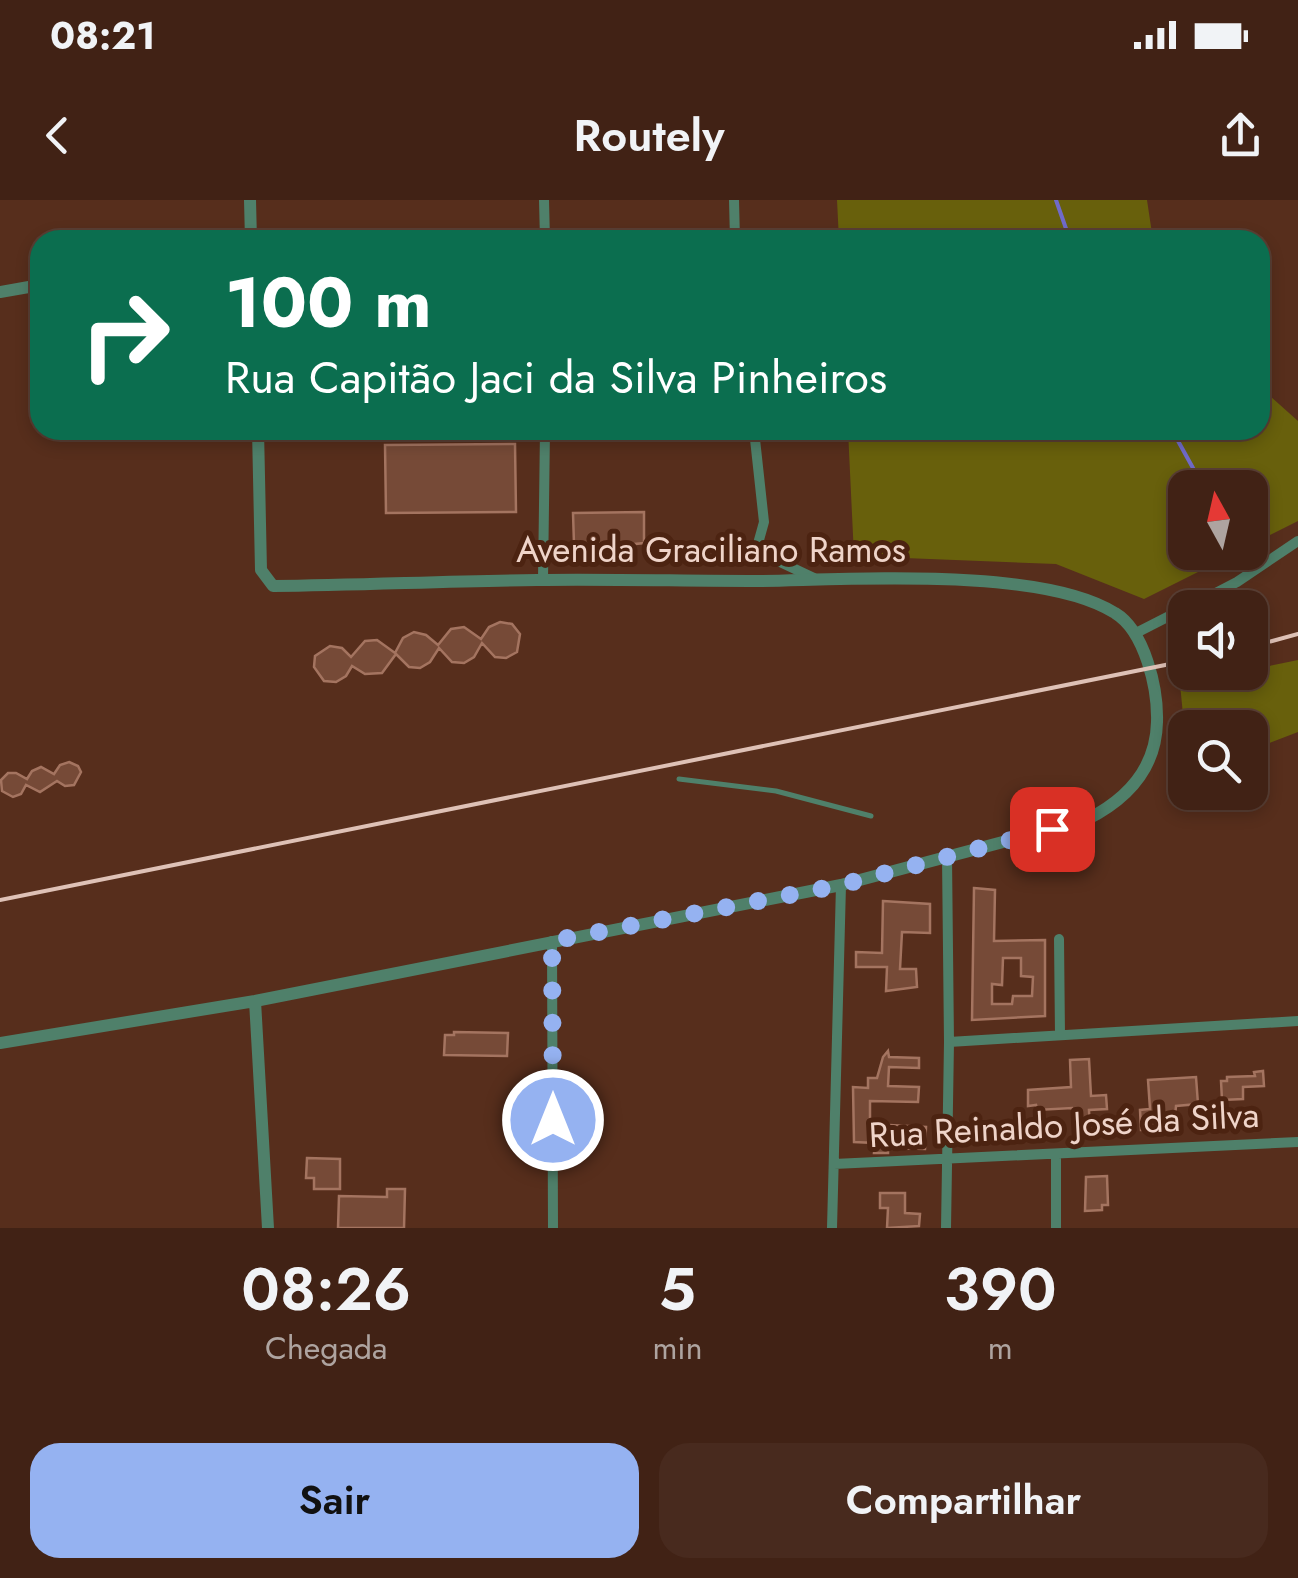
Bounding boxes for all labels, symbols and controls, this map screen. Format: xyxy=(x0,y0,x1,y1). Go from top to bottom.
text: 08:21 xyxy=(50,8,156,63)
text: Routely xyxy=(573,103,725,168)
icon: back xyxy=(30,108,85,163)
icon: share xyxy=(1213,108,1268,163)
text: 100 m xyxy=(225,252,432,353)
icon: right xyxy=(60,270,190,400)
text: Rua Capitão Jaci da Silva Pinheiros xyxy=(225,345,887,410)
north arrow xyxy=(1168,470,1268,570)
map controls xyxy=(1168,470,1268,810)
street label: Avenida Graciliano Ramos xyxy=(516,525,906,575)
button: sound xyxy=(1168,590,1268,690)
button: search xyxy=(1168,710,1268,810)
pin xyxy=(1010,787,1095,872)
icon: arrive xyxy=(1025,802,1080,857)
position arrow xyxy=(501,1068,605,1172)
street label: Rua Reinaldo José da Silva xyxy=(868,1090,1260,1160)
text: 08:26 xyxy=(241,1246,411,1333)
text: 5 xyxy=(659,1246,696,1333)
text: 390 xyxy=(944,1246,1057,1333)
text: Chegada xyxy=(265,1325,387,1371)
text: min xyxy=(652,1325,703,1371)
text: m xyxy=(988,1325,1013,1371)
button: Sair xyxy=(30,1443,639,1558)
button: Compartilhar xyxy=(659,1443,1268,1558)

